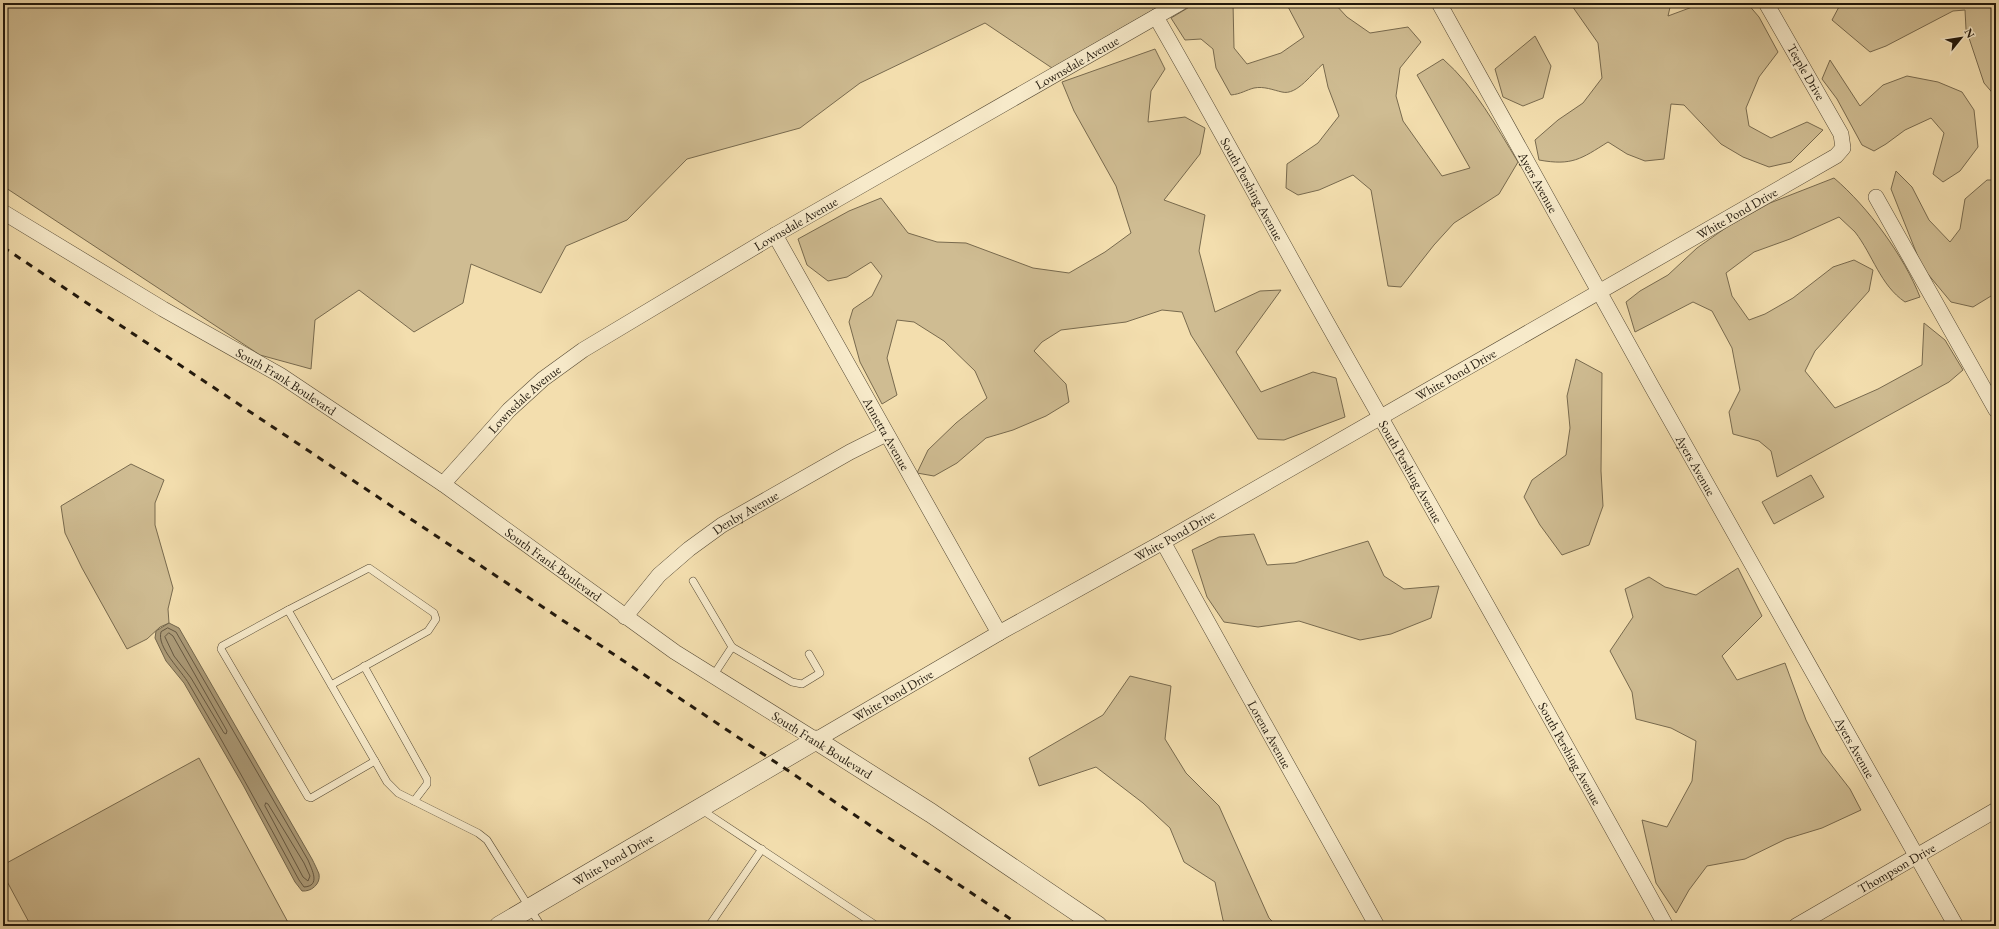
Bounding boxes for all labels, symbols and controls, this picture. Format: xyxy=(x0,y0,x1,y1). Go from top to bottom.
north arrow xyxy=(1941,18,1981,58)
text: N xyxy=(1961,26,1978,40)
street label: Lownsdale Avenue xyxy=(1032,32,1122,93)
street label: Teeple Drive xyxy=(1783,41,1829,103)
street label: South Pershing Avenue xyxy=(1217,134,1288,243)
street label: Ayers Avenue xyxy=(1514,148,1562,216)
street label: White Pond Drive xyxy=(1693,183,1780,243)
street label: Lownsdale Avenue xyxy=(751,193,840,254)
street label: South Frank Boulevard xyxy=(233,343,340,419)
street label: White Pond Drive xyxy=(1412,344,1499,404)
street label: Lownsdale Avenue xyxy=(484,361,564,437)
street label: Annetta Avenue xyxy=(859,393,914,473)
street label: South Pershing Avenue xyxy=(1375,417,1447,526)
street label: Ayers Avenue xyxy=(1672,431,1720,499)
street label: Denby Avenue xyxy=(709,486,781,538)
street label: White Pond Drive xyxy=(1131,506,1218,565)
street label: South Frank Boulevard xyxy=(502,523,606,605)
street label: White Pond Drive xyxy=(849,665,936,725)
street label: Lorena Avenue xyxy=(1244,697,1296,771)
street label: South Pershing Avenue xyxy=(1535,699,1606,808)
street label: South Frank Boulevard xyxy=(769,707,876,783)
street label: Ayers Avenue xyxy=(1831,713,1879,781)
street label: White Pond Drive xyxy=(570,829,656,889)
street label: Thompson Drive xyxy=(1855,839,1938,897)

